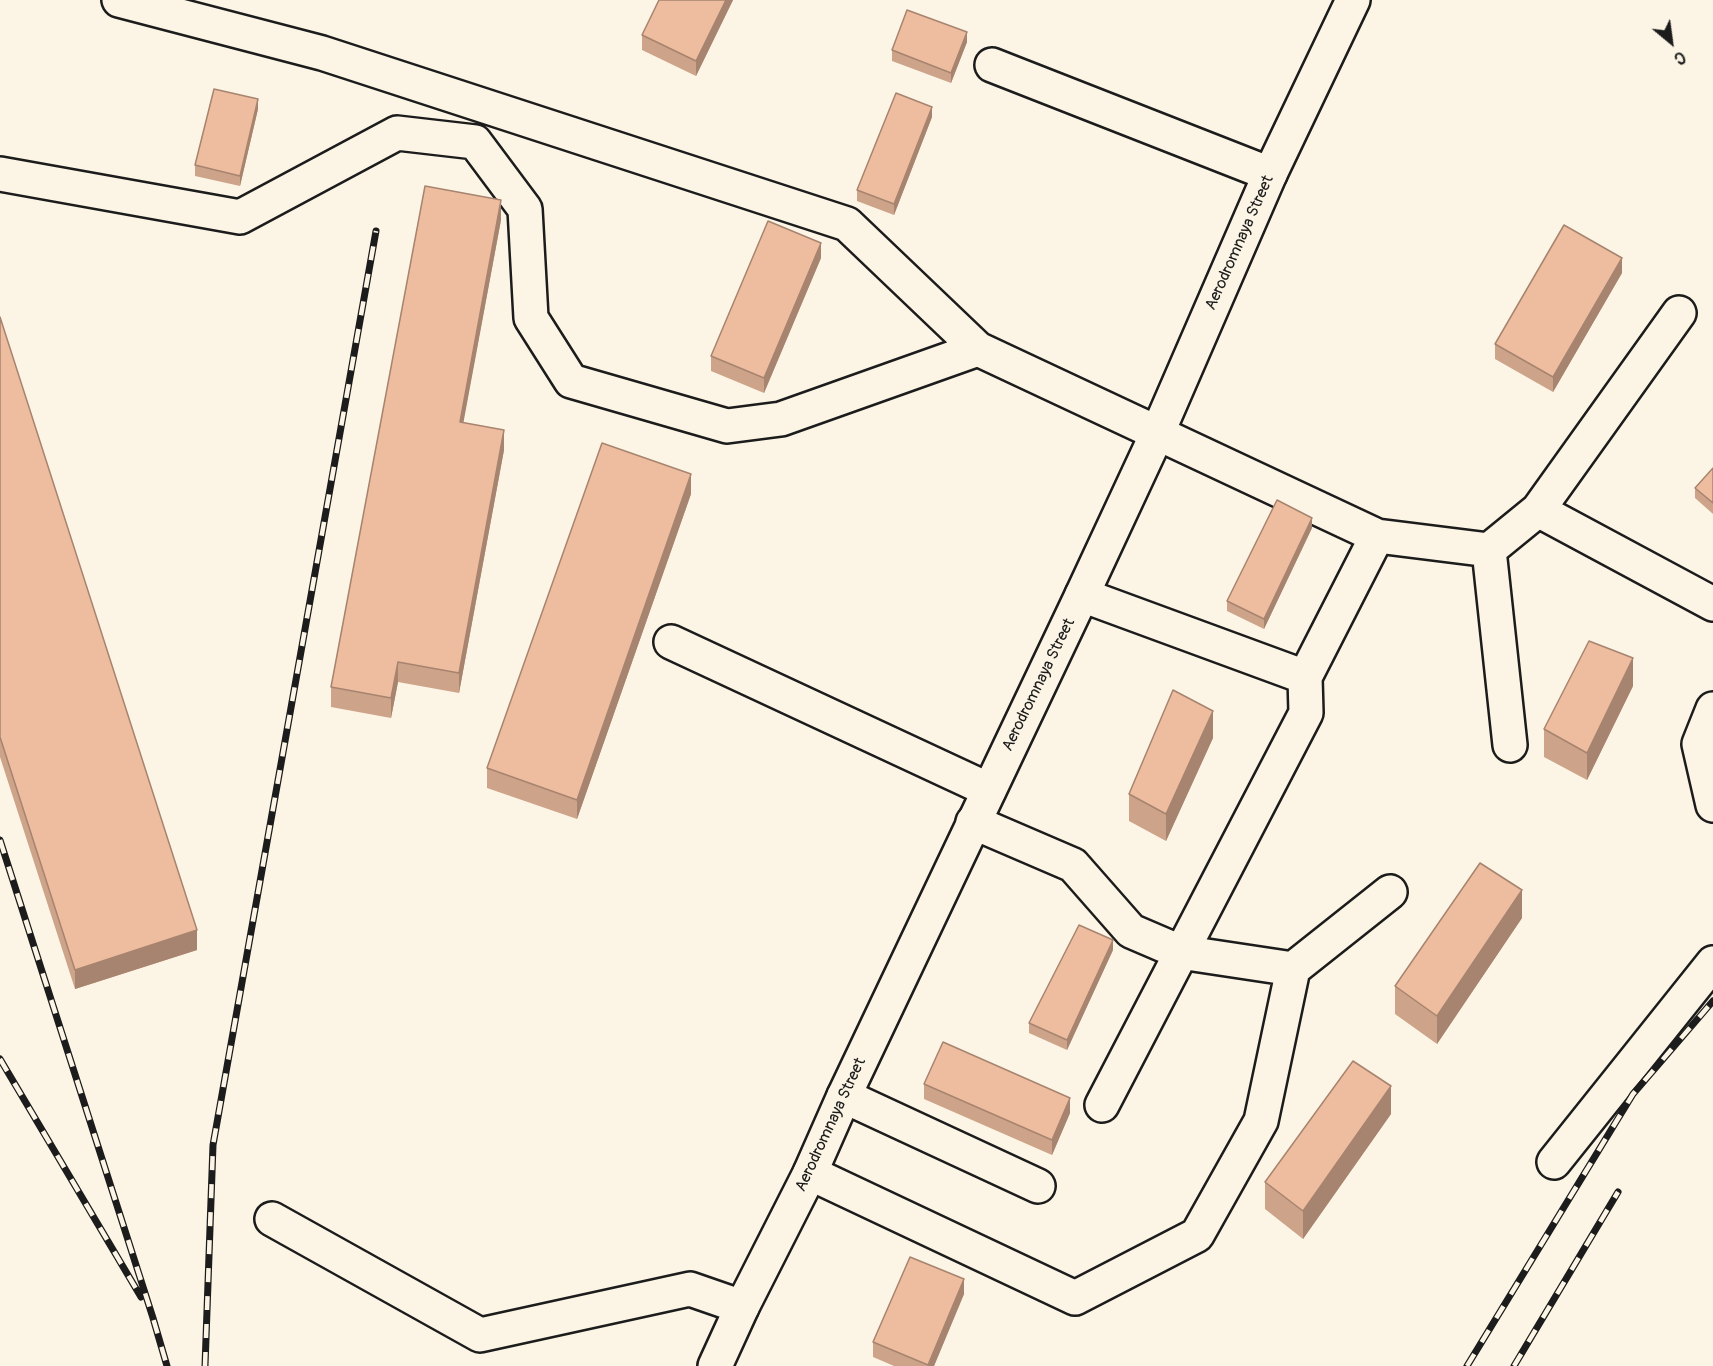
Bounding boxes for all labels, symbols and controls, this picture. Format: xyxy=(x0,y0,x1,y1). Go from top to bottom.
north arrow xyxy=(1641,12,1701,72)
text: С xyxy=(1671,47,1689,69)
street label: Aerodromnaya Street xyxy=(1202,173,1278,313)
street label: Aerodromnaya Street xyxy=(998,615,1080,755)
street label: Aerodromnaya Street xyxy=(792,1055,870,1195)

